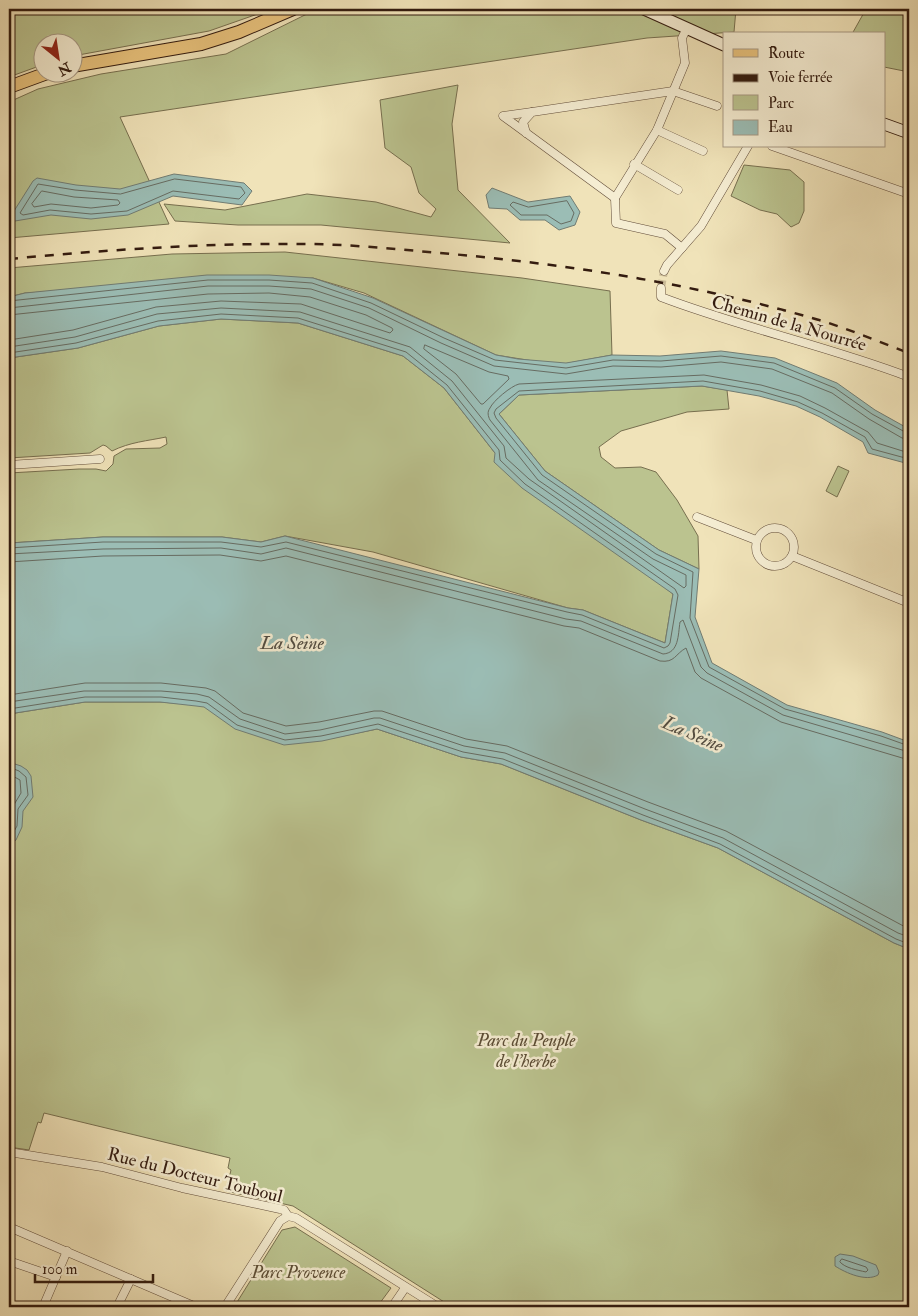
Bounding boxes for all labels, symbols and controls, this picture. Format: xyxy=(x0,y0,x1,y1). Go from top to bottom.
north arrow xyxy=(32,32,82,82)
legend xyxy=(723,32,886,148)
text: Route xyxy=(768,44,805,63)
text: N xyxy=(54,58,75,80)
text: Voie ferrée xyxy=(768,68,833,87)
text: Parc xyxy=(768,94,794,113)
text: Eau xyxy=(768,118,793,137)
street label: Chemin de la Nourrée xyxy=(709,290,869,357)
water label: La Seine xyxy=(259,631,325,655)
water label: La Seine xyxy=(658,710,727,758)
park label: Parc du Peuple de l'herbe xyxy=(476,1029,576,1073)
street label: Rue du Docteur Touboul xyxy=(105,1143,285,1208)
scale bar xyxy=(35,1251,152,1283)
text: 100 m xyxy=(42,1260,78,1279)
park label: Parc Provence xyxy=(250,1261,346,1284)

